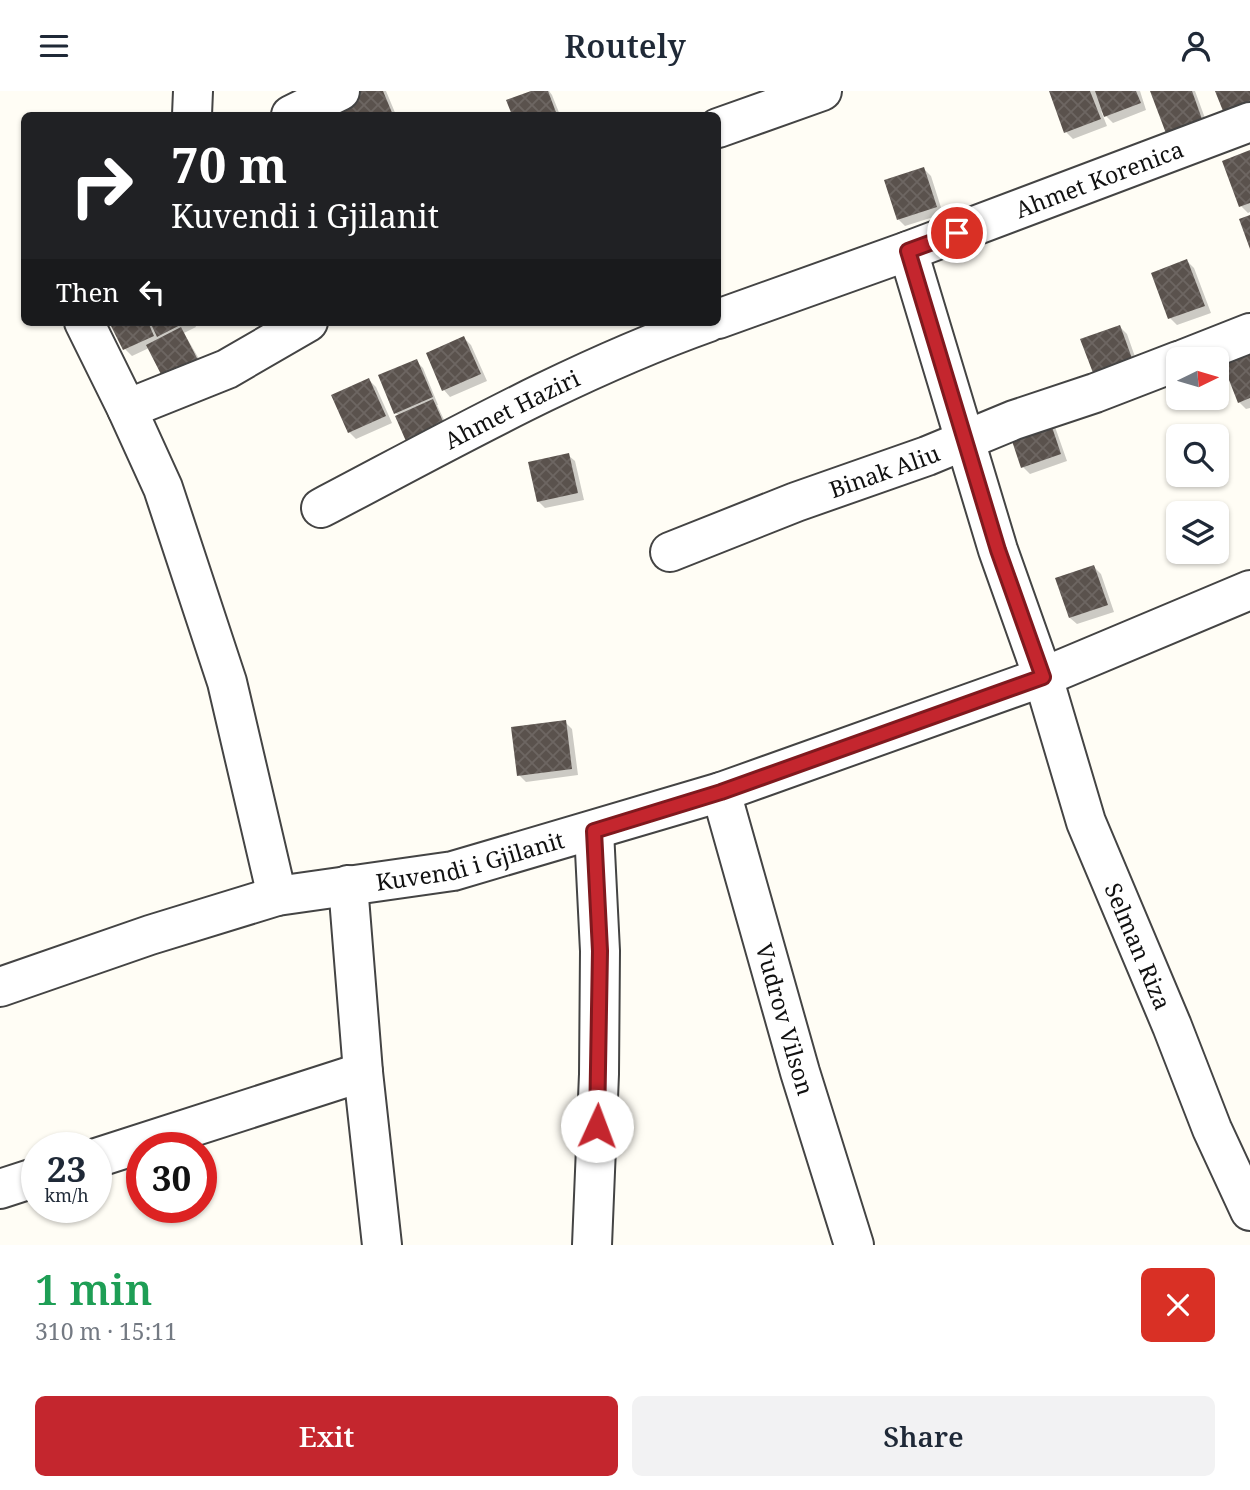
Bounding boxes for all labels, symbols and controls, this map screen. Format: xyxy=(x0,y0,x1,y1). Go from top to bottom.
text: Routely xyxy=(564,24,686,67)
icon: menu xyxy=(35,27,73,65)
icon: person xyxy=(1177,27,1215,65)
text: 70 m xyxy=(171,131,287,197)
street label: Ahmet Korenica xyxy=(1010,133,1188,225)
icon: right xyxy=(56,140,147,231)
text: Kuvendi i Gjilanit xyxy=(171,194,439,237)
pin xyxy=(927,203,987,263)
icon: arrive xyxy=(938,214,976,252)
icon: left xyxy=(133,273,171,311)
text: Then xyxy=(56,274,119,310)
north arrow xyxy=(1166,347,1228,409)
map controls xyxy=(1166,347,1229,564)
street label: Ahmet Haziri xyxy=(439,361,585,456)
button: search xyxy=(1166,424,1229,487)
street label: Binak Aliu xyxy=(825,436,945,505)
button: layers xyxy=(1166,501,1229,564)
street label: Kuvendi i Gjilanit xyxy=(374,823,568,898)
street label: Selman Riza xyxy=(1097,878,1179,1014)
street label: Vudrov Vilson xyxy=(748,940,822,1099)
position arrow xyxy=(560,1089,634,1163)
speed limit sign: 30 xyxy=(126,1132,217,1223)
text: 23 xyxy=(47,1145,86,1192)
text: km/h xyxy=(44,1183,89,1207)
text: 1 min xyxy=(35,1260,152,1317)
button: close xyxy=(1141,1268,1215,1342)
text: 310 m · 15:11 xyxy=(35,1315,177,1347)
button: Exit xyxy=(35,1396,618,1476)
button: Share xyxy=(632,1396,1215,1476)

